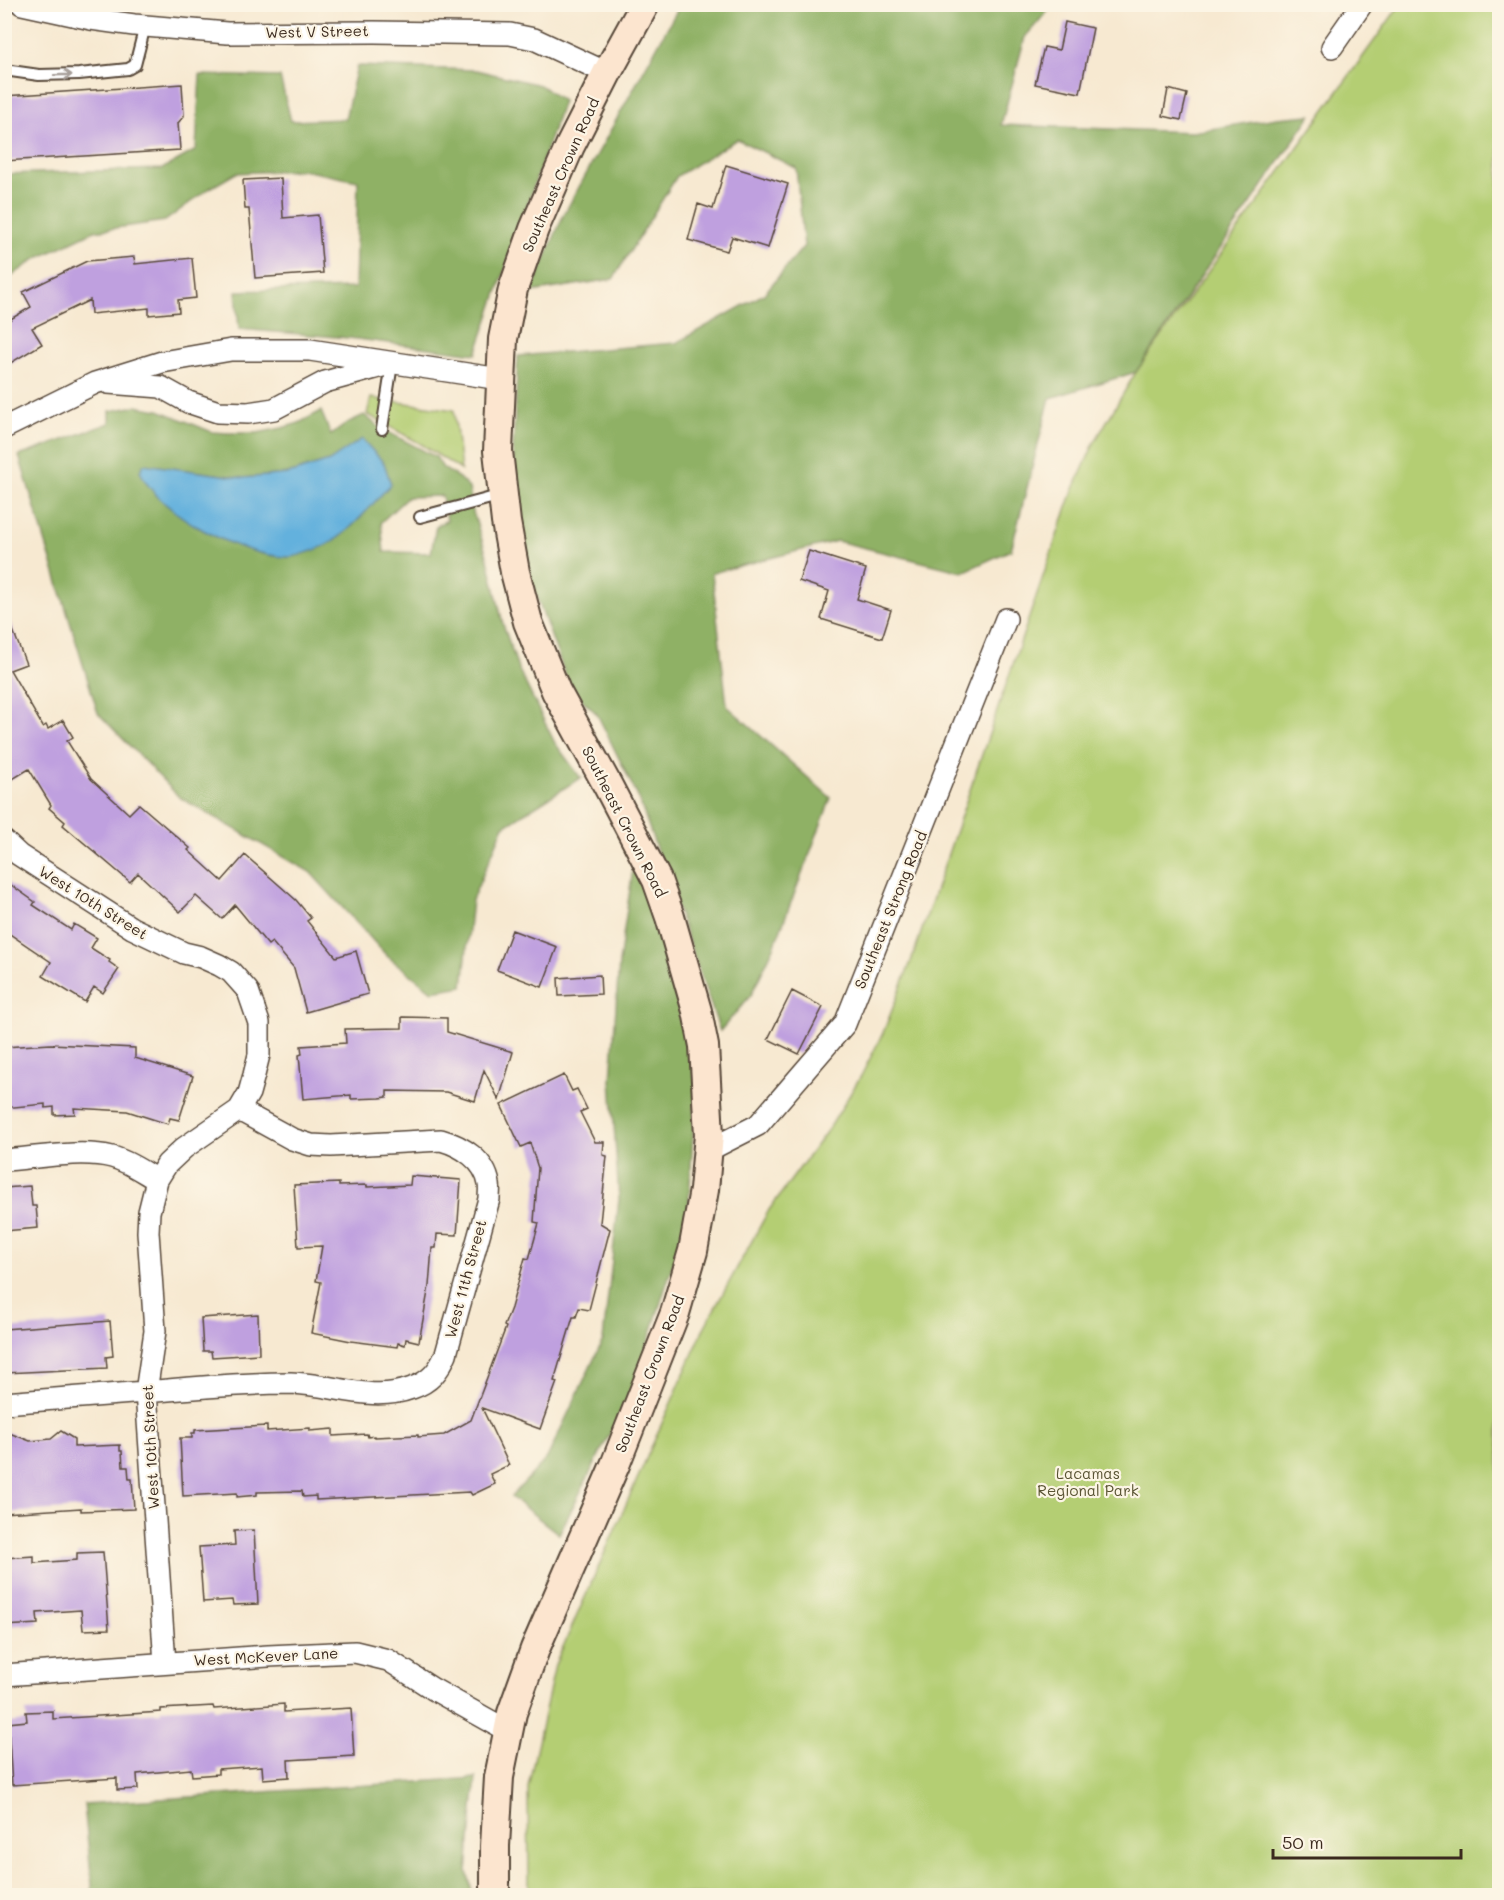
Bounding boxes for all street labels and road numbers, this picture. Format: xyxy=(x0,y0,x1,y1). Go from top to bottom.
street label: West V Street xyxy=(265,20,369,42)
street label: Southeast Crown Road xyxy=(517,94,603,255)
street label: Southeast Crown Road xyxy=(578,743,672,901)
street label: Southeast Strong Road xyxy=(849,828,931,992)
street label: West 10th Street xyxy=(35,861,152,944)
street label: West 11th Street xyxy=(440,1217,491,1340)
street label: Southeast Crown Road xyxy=(610,1292,688,1455)
street label: West 10th Street xyxy=(137,1384,163,1510)
street label: West McKever Lane xyxy=(193,1642,339,1670)

